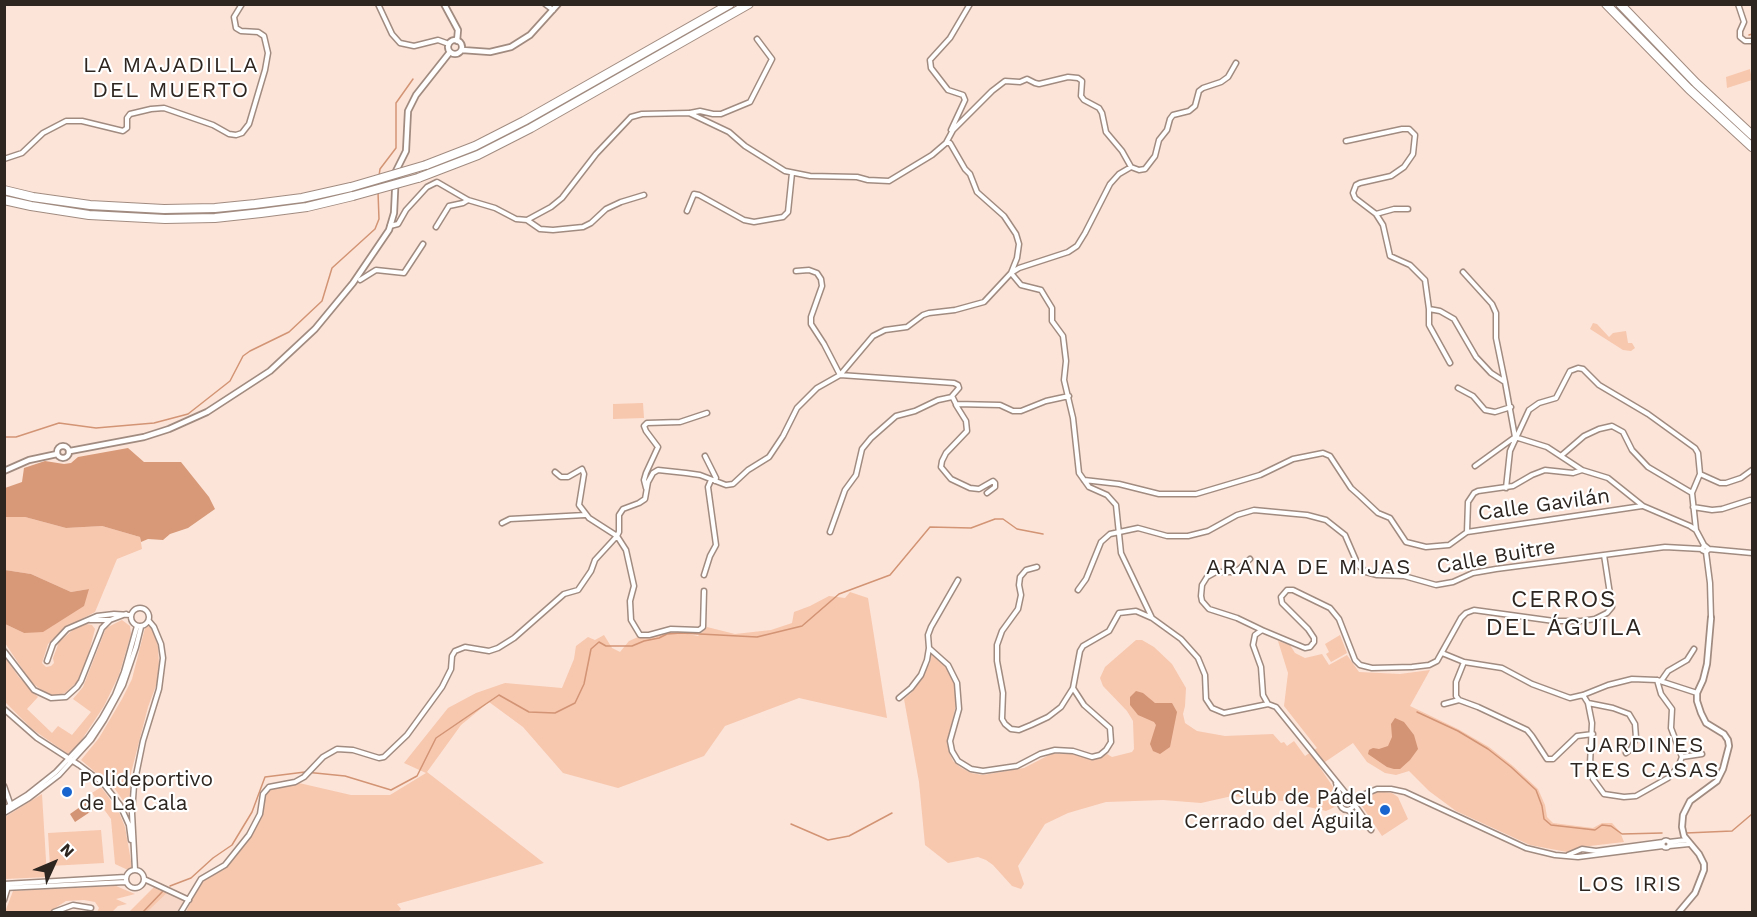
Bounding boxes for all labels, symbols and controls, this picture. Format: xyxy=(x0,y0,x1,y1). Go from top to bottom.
district label: LA MAJADILLA DEL MUERTO xyxy=(83,53,259,104)
street label: Calle Gavilán xyxy=(1476,483,1612,527)
street label: Calle Buitre xyxy=(1435,534,1557,580)
district label: ARANA DE MIJAS xyxy=(1206,555,1412,581)
district label: CERROS DEL ÁGUILA xyxy=(1485,586,1643,642)
district label: JARDINES TRES CASAS xyxy=(1570,733,1720,784)
place label: Polideportivo de La Cala xyxy=(79,767,213,817)
marker: Polideportivo de La Cala xyxy=(60,785,74,799)
place label: Club de Pádel Cerrado del Águila xyxy=(1184,785,1373,835)
marker: Club de Pádel Cerrado del Águila xyxy=(1378,803,1392,817)
north arrow xyxy=(24,833,84,893)
text: N xyxy=(56,839,78,861)
district label: LOS IRIS xyxy=(1578,872,1682,898)

